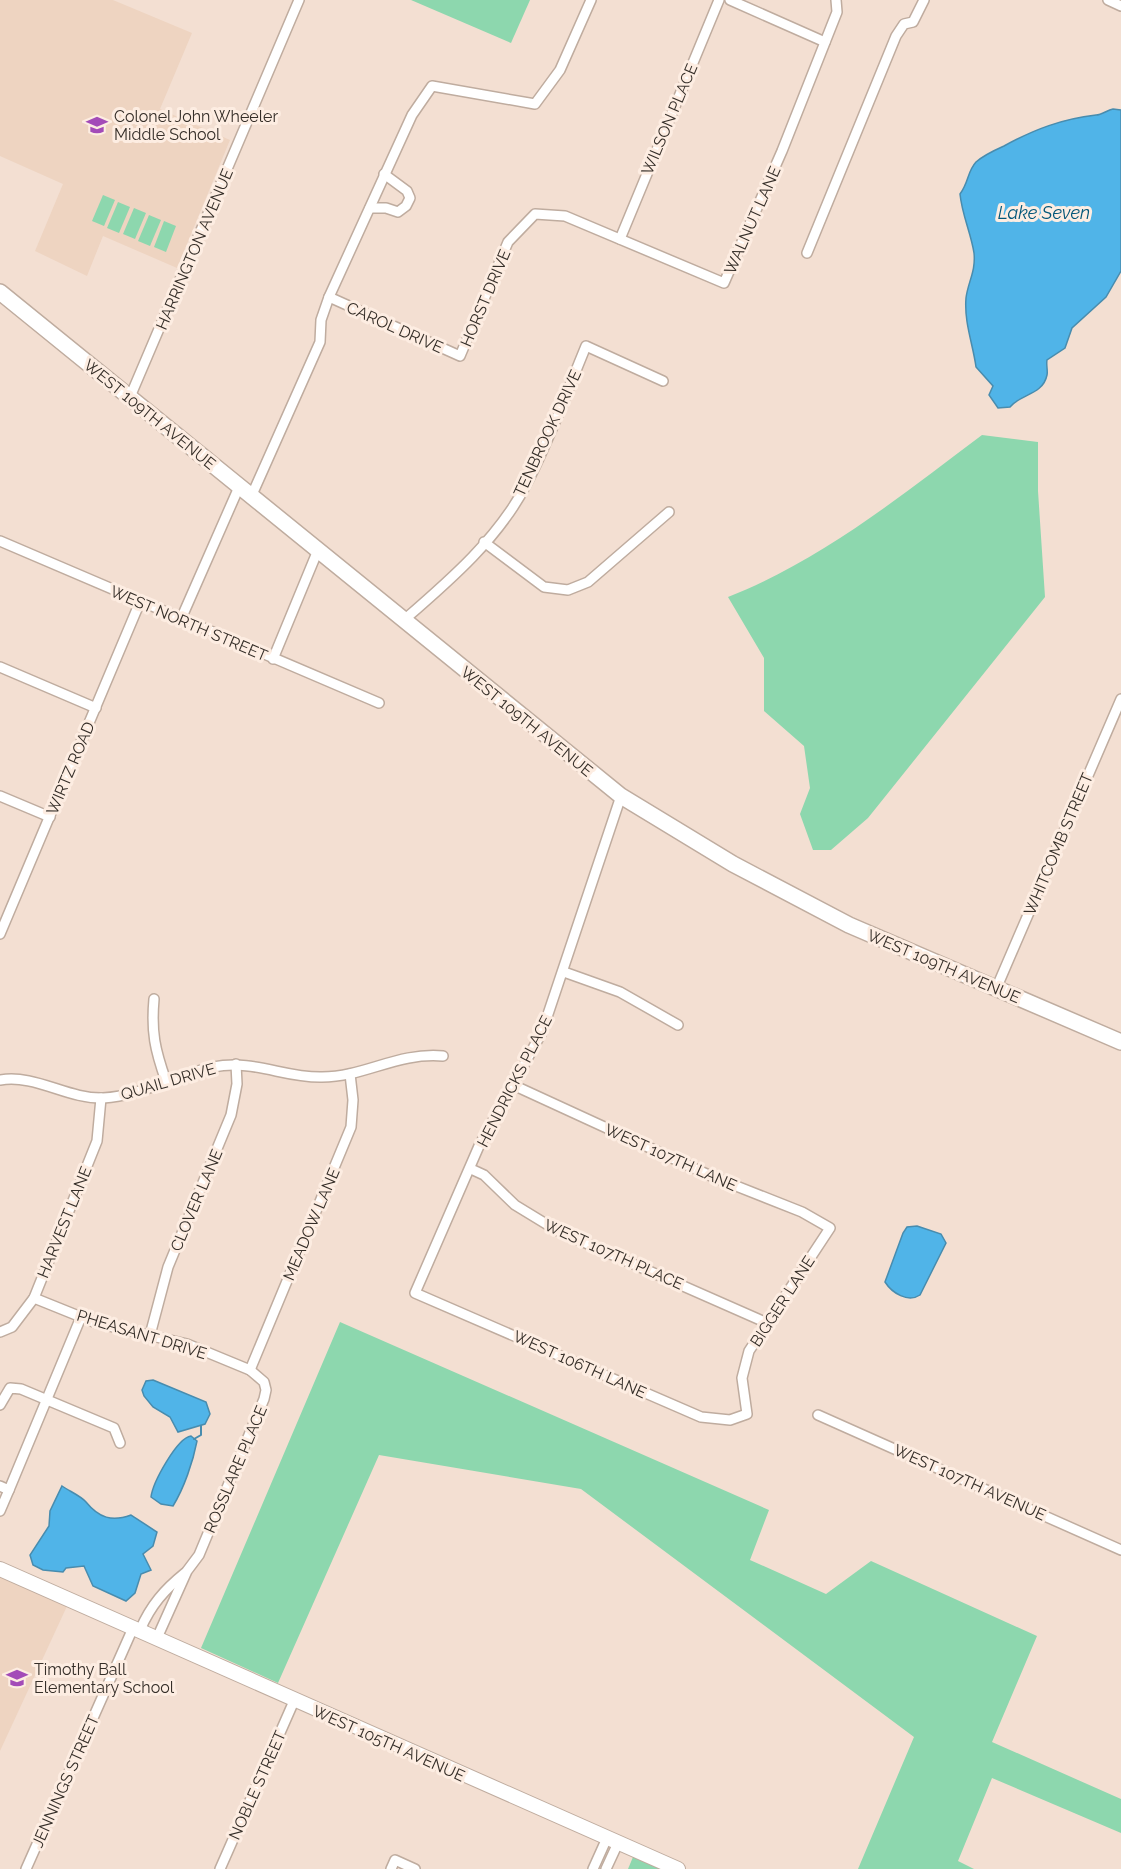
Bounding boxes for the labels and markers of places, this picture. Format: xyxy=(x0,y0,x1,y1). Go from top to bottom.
place label: Colonel John Wheeler Middle School xyxy=(114,107,278,144)
school or university icon: Colonel John Wheeler Middle School xyxy=(85,113,109,137)
place label: Timothy Ball Elementary School xyxy=(34,1660,175,1697)
school or university icon: Timothy Ball Elementary School xyxy=(5,1666,29,1690)

